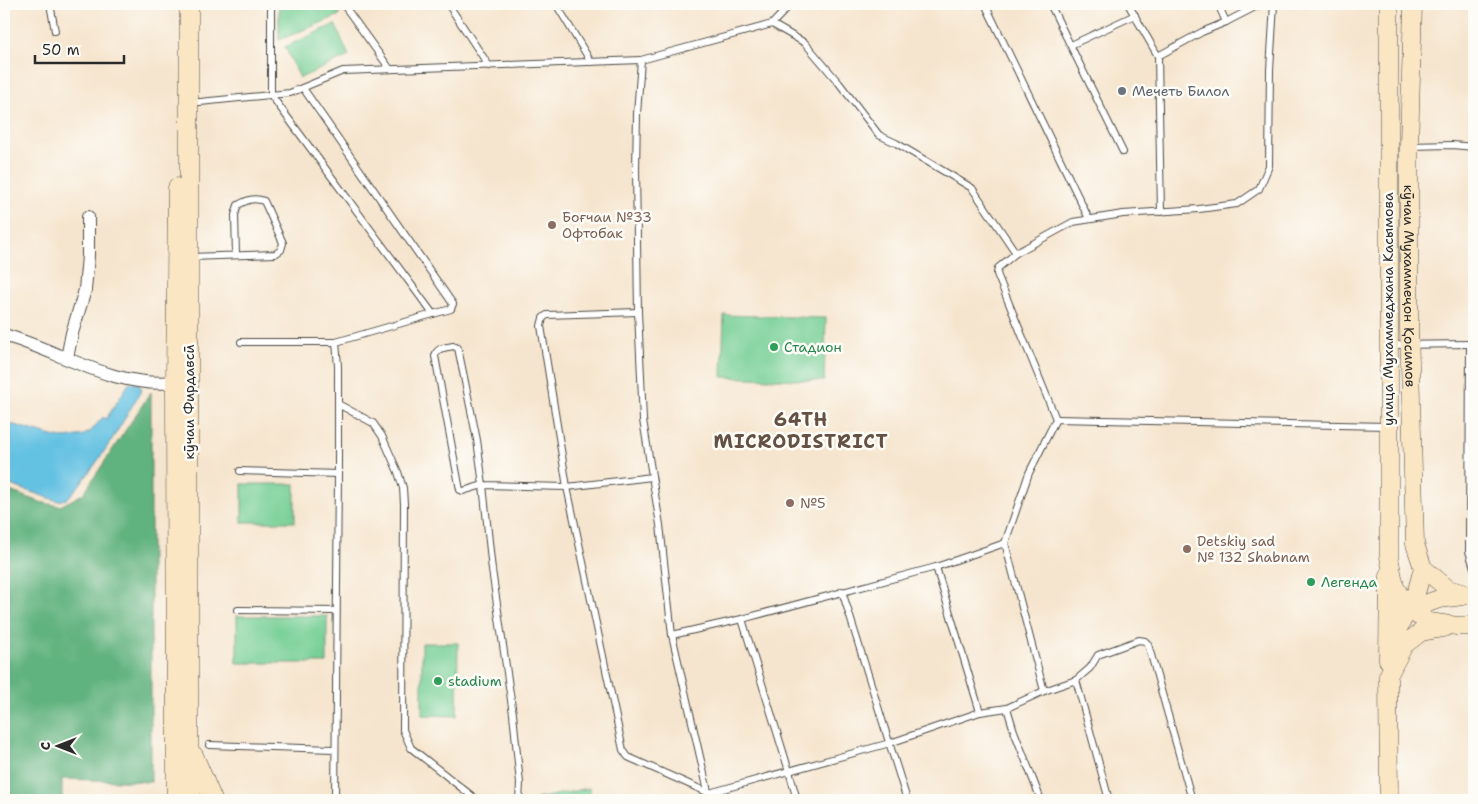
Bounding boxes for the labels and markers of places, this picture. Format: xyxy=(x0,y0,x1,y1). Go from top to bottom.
place label: Мечеть Билол xyxy=(1132,82,1229,100)
marker: Мечеть Билол xyxy=(1116,85,1128,97)
place label: Боғчаи №33 Офтобак xyxy=(562,208,652,242)
marker: Боғчаи №33 Офтобак xyxy=(546,219,558,231)
place label: Стадион xyxy=(784,338,842,356)
marker: Стадион xyxy=(768,341,780,353)
place label: №5 xyxy=(800,494,826,512)
marker: №5 xyxy=(784,497,796,509)
place label: Detskiy sad № 132 Shabnam xyxy=(1197,532,1310,566)
marker: Detskiy sad № 132 Shabnam xyxy=(1181,543,1193,555)
place label: Легенда xyxy=(1321,573,1377,591)
marker: Легенда xyxy=(1305,576,1317,588)
place label: stadium xyxy=(448,672,502,690)
marker: stadium xyxy=(432,675,444,687)

